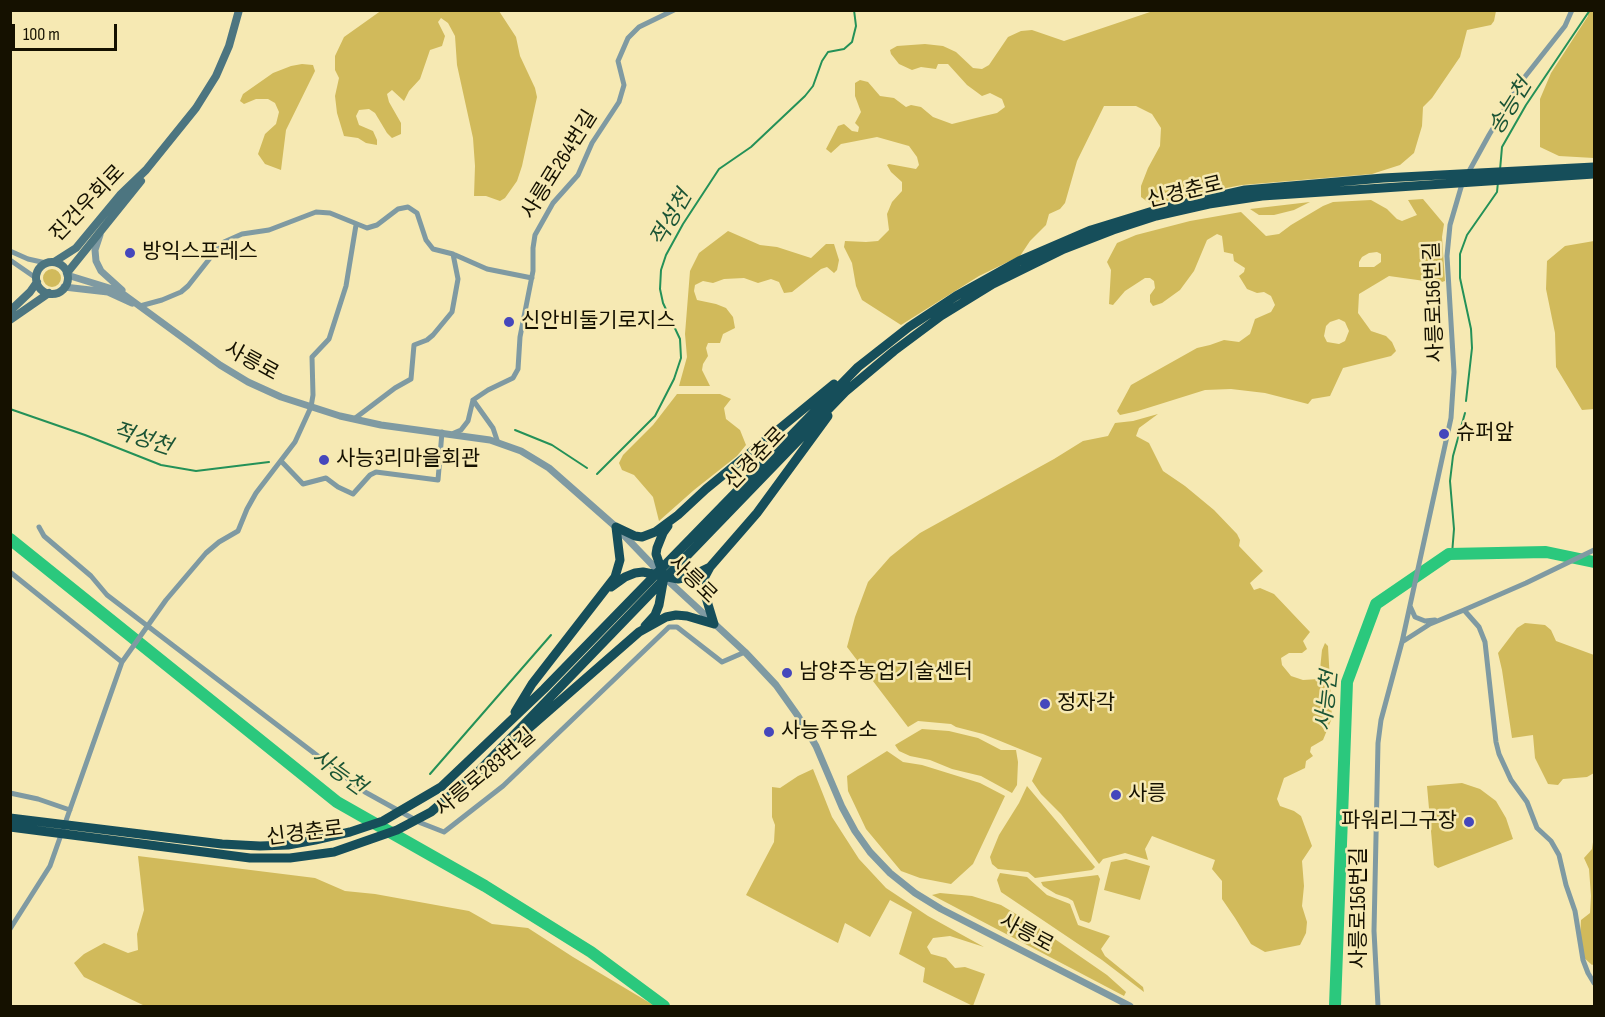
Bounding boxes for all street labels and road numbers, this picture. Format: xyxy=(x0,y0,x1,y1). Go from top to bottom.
street label: 사릉로264번길 xyxy=(517,106,603,224)
street label: 진건우회로 xyxy=(45,161,131,247)
street label: 신경춘로 xyxy=(1145,172,1225,214)
street label: 사릉로156번길 xyxy=(1420,241,1450,363)
street label: 사릉로 xyxy=(220,337,282,387)
street label: 신경춘로 xyxy=(720,422,792,496)
street label: 사릉로 xyxy=(662,551,722,609)
street label: 사릉로283번길 xyxy=(431,724,541,822)
street label: 신경춘로 xyxy=(265,817,345,851)
street label: 사릉로156번길 xyxy=(1347,847,1373,969)
street label: 사릉로 xyxy=(994,909,1058,959)

